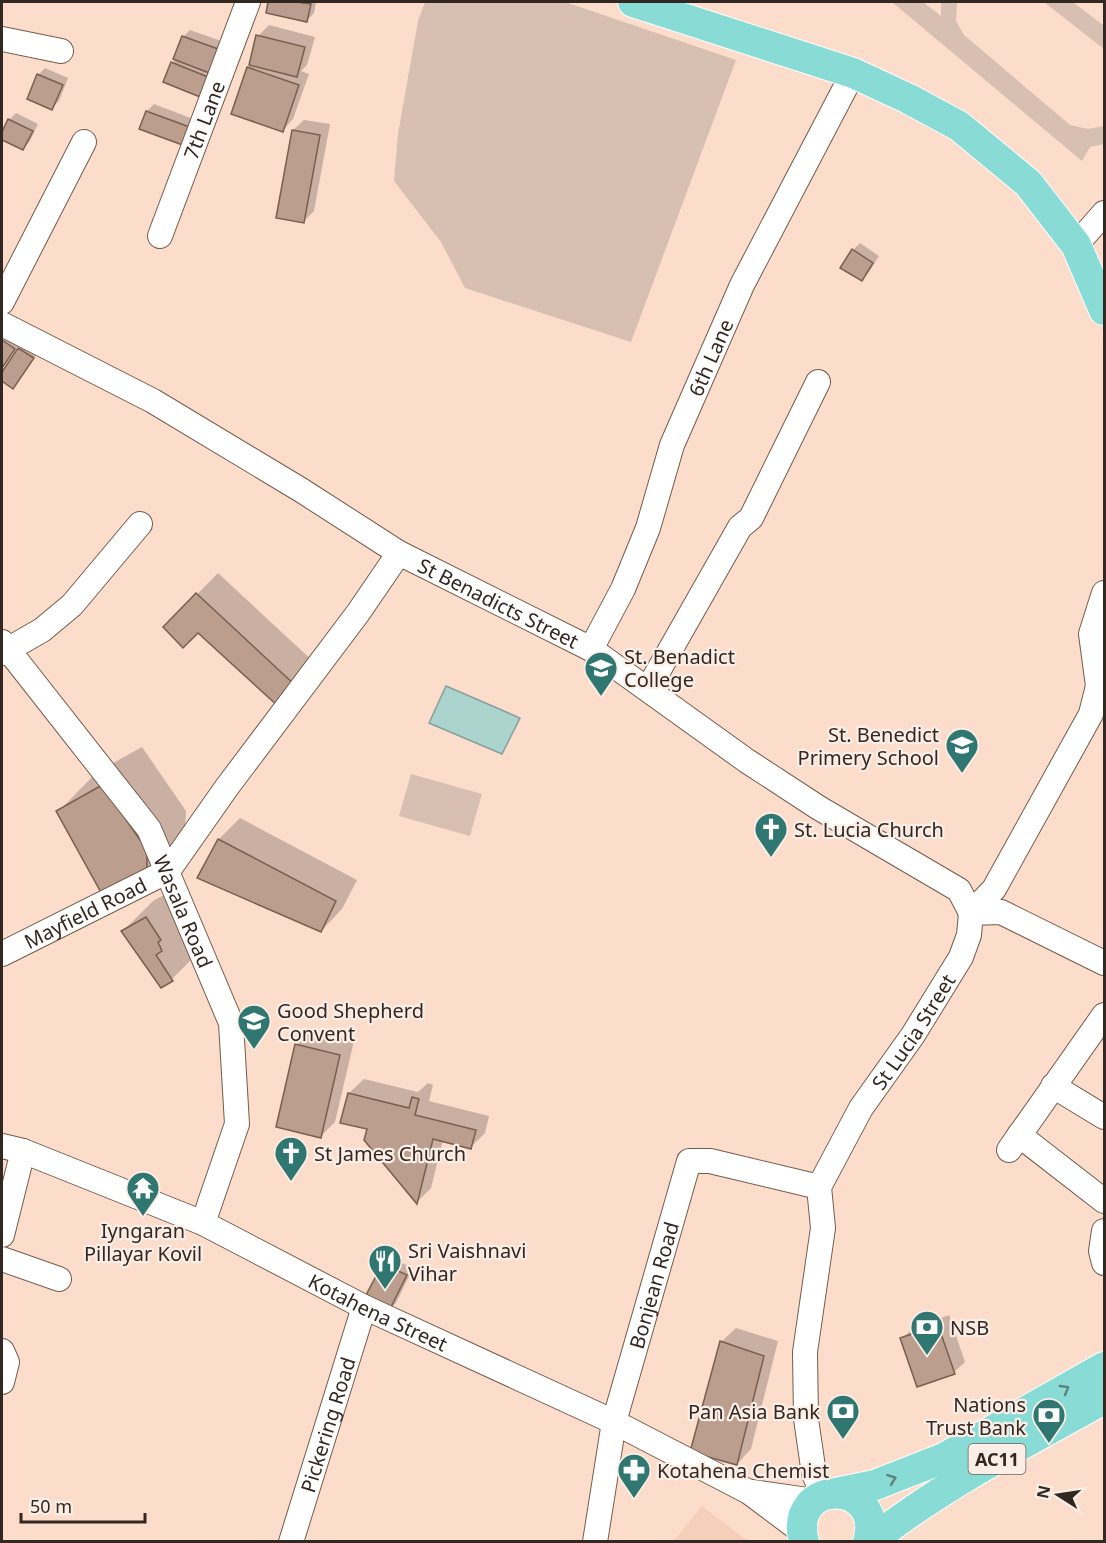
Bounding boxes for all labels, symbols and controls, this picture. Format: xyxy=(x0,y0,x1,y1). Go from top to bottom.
street label: 7th Lane xyxy=(177,77,231,163)
street label: 6th Lane xyxy=(682,315,739,400)
street label: St Benadicts Street xyxy=(414,551,583,654)
place label: St. Benadict College xyxy=(624,643,735,693)
school or university icon: St. Benadict College xyxy=(583,650,619,697)
place label: St. Benedict Primery School xyxy=(798,721,939,771)
school or university icon: St. Benedict Primery School xyxy=(944,727,980,774)
church icon: St. Lucia Church xyxy=(753,811,789,858)
place label: St. Lucia Church xyxy=(794,816,944,843)
street label: Wasala Road xyxy=(148,851,219,972)
street label: Mayfield Road xyxy=(19,870,151,954)
street label: St Lucia Street xyxy=(865,969,961,1095)
place label: Good Shepherd Convent xyxy=(277,997,424,1047)
school or university icon: Good Shepherd Convent xyxy=(236,1003,272,1050)
church icon: St James Church xyxy=(273,1135,309,1182)
place label: St James Church xyxy=(314,1140,466,1167)
temple icon: Iyngaran Pillayar Kovil xyxy=(125,1170,161,1217)
place label: Iyngaran Pillayar Kovil xyxy=(84,1217,202,1267)
street label: Bonjean Road xyxy=(622,1218,684,1352)
place label: Sri Vaishnavi Vihar xyxy=(408,1237,526,1287)
restaurant icon: Sri Vaishnavi Vihar xyxy=(367,1243,403,1290)
street label: Kotahena Street xyxy=(304,1267,452,1357)
bank icon: NSB xyxy=(909,1309,945,1356)
place label: NSB xyxy=(950,1314,989,1341)
street label: Pickering Road xyxy=(294,1354,361,1496)
one-way arrow xyxy=(1059,1385,1069,1396)
place label: Nations Trust Bank xyxy=(926,1391,1026,1441)
bank icon: Pan Asia Bank xyxy=(825,1393,861,1440)
bank icon: Nations Trust Bank xyxy=(1031,1397,1067,1444)
place label: Pan Asia Bank xyxy=(688,1398,820,1425)
road number: AC11 xyxy=(968,1444,1026,1474)
pharmacy icon: Kotahena Chemist xyxy=(616,1452,652,1499)
place label: Kotahena Chemist xyxy=(657,1457,829,1484)
north arrow xyxy=(1028,1465,1088,1525)
one-way arrow xyxy=(886,1474,897,1486)
text: N xyxy=(1031,1483,1055,1501)
scale bar xyxy=(21,1486,146,1524)
text: 50 m xyxy=(30,1494,72,1518)

